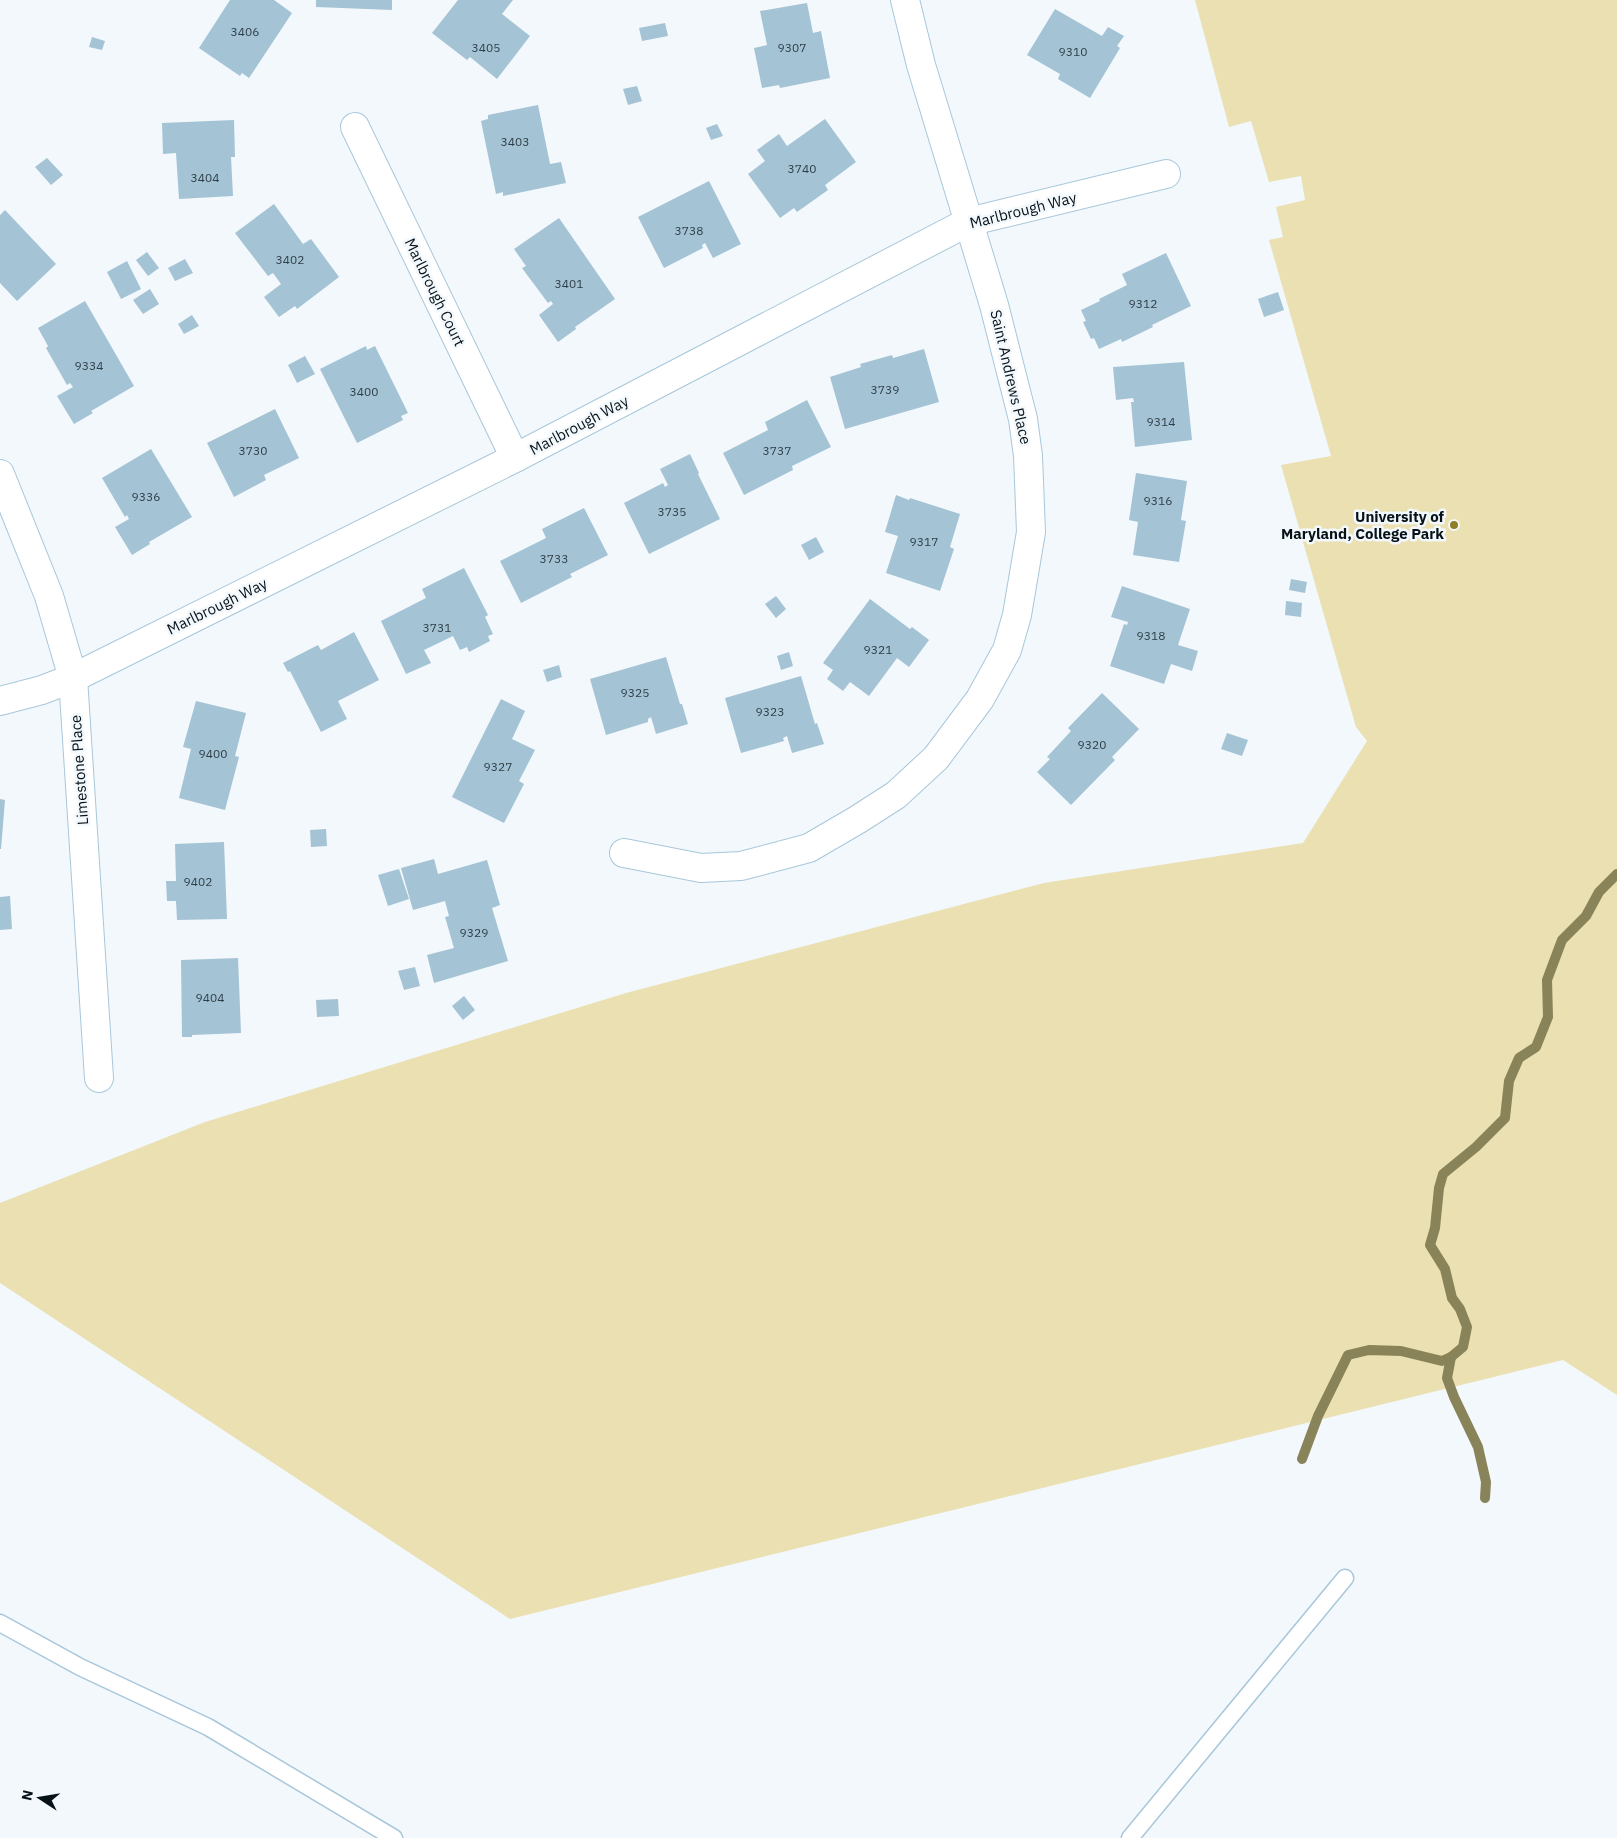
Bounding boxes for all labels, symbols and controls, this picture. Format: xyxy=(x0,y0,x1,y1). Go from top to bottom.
house number: 3406 xyxy=(231,24,259,39)
house number: 3405 xyxy=(472,40,500,55)
house number: 9307 xyxy=(778,40,806,55)
house number: 9310 xyxy=(1059,44,1087,59)
house number: 3403 xyxy=(501,134,529,149)
house number: 3740 xyxy=(788,161,816,176)
house number: 3404 xyxy=(191,170,219,185)
street label: Marlbrough Way xyxy=(968,187,1079,232)
house number: 3738 xyxy=(675,223,703,238)
street label: Marlbrough Court xyxy=(401,235,469,349)
house number: 3402 xyxy=(276,252,304,267)
house number: 3401 xyxy=(555,276,583,291)
house number: 9312 xyxy=(1129,296,1157,311)
street label: Saint Andrews Place xyxy=(986,308,1036,446)
house number: 9334 xyxy=(75,358,103,373)
house number: 3739 xyxy=(871,382,899,397)
house number: 3400 xyxy=(350,384,378,399)
street label: Marlbrough Way xyxy=(526,391,632,459)
house number: 9314 xyxy=(1147,414,1175,429)
house number: 3730 xyxy=(239,443,267,458)
house number: 3737 xyxy=(763,443,791,458)
house number: 9336 xyxy=(132,489,160,504)
house number: 9316 xyxy=(1144,493,1172,508)
house number: 3735 xyxy=(658,504,686,519)
place label: University of Maryland, College Park xyxy=(1281,507,1445,543)
marker: University of Maryland, College Park xyxy=(1448,519,1460,531)
house number: 9317 xyxy=(910,534,938,549)
house number: 3733 xyxy=(540,551,568,566)
street label: Marlbrough Way xyxy=(164,573,271,639)
house number: 3731 xyxy=(423,620,451,635)
house number: 9318 xyxy=(1137,628,1165,643)
house number: 9321 xyxy=(864,642,892,657)
house number: 9325 xyxy=(621,685,649,700)
house number: 9323 xyxy=(756,704,784,719)
street label: Limestone Place xyxy=(66,714,92,826)
house number: 9320 xyxy=(1078,737,1106,752)
house number: 9400 xyxy=(199,746,227,761)
house number: 9327 xyxy=(484,759,512,774)
house number: 9402 xyxy=(184,874,212,889)
house number: 9329 xyxy=(460,925,488,940)
house number: 9404 xyxy=(196,990,224,1005)
north arrow xyxy=(15,1773,65,1823)
text: N xyxy=(17,1788,37,1802)

